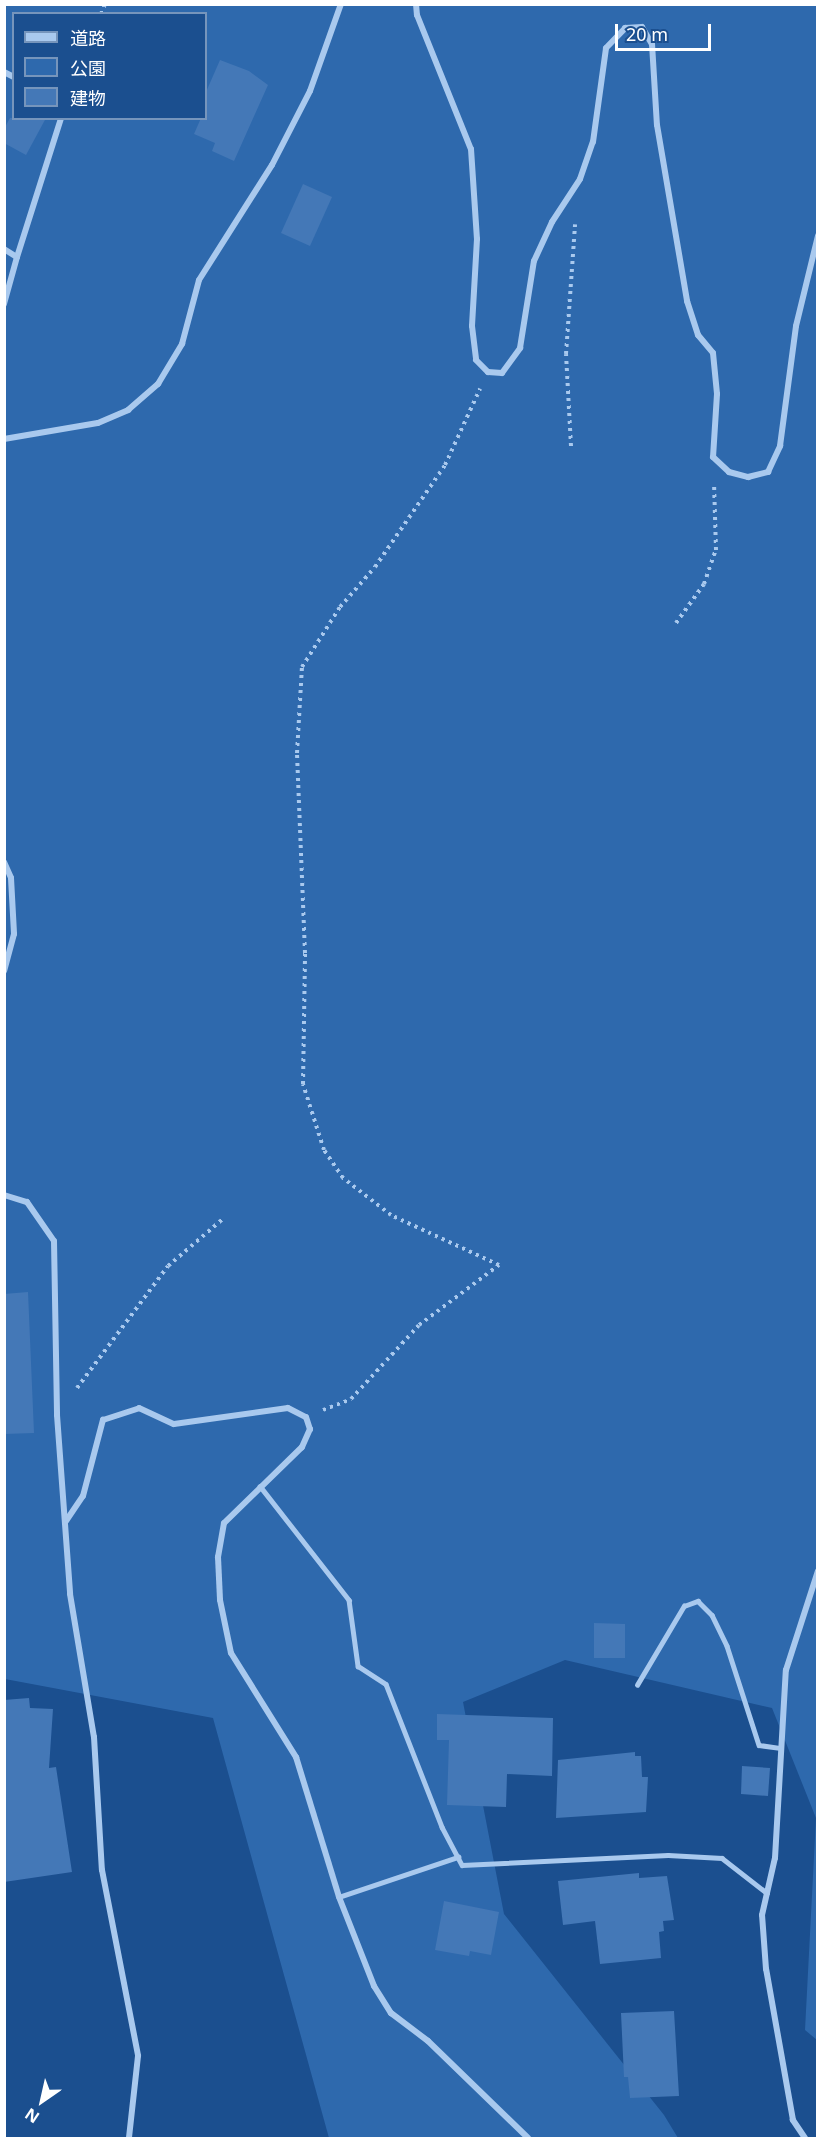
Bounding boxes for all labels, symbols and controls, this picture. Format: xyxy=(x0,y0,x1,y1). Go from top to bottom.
legend xyxy=(12,12,207,120)
scale bar xyxy=(618,12,714,50)
text: 20 m xyxy=(626,22,668,46)
text: 道路 xyxy=(70,26,106,50)
text: 公園 xyxy=(70,56,106,80)
text: 建物 xyxy=(70,86,106,110)
north arrow xyxy=(12,2071,72,2131)
text: N xyxy=(20,2103,43,2129)

